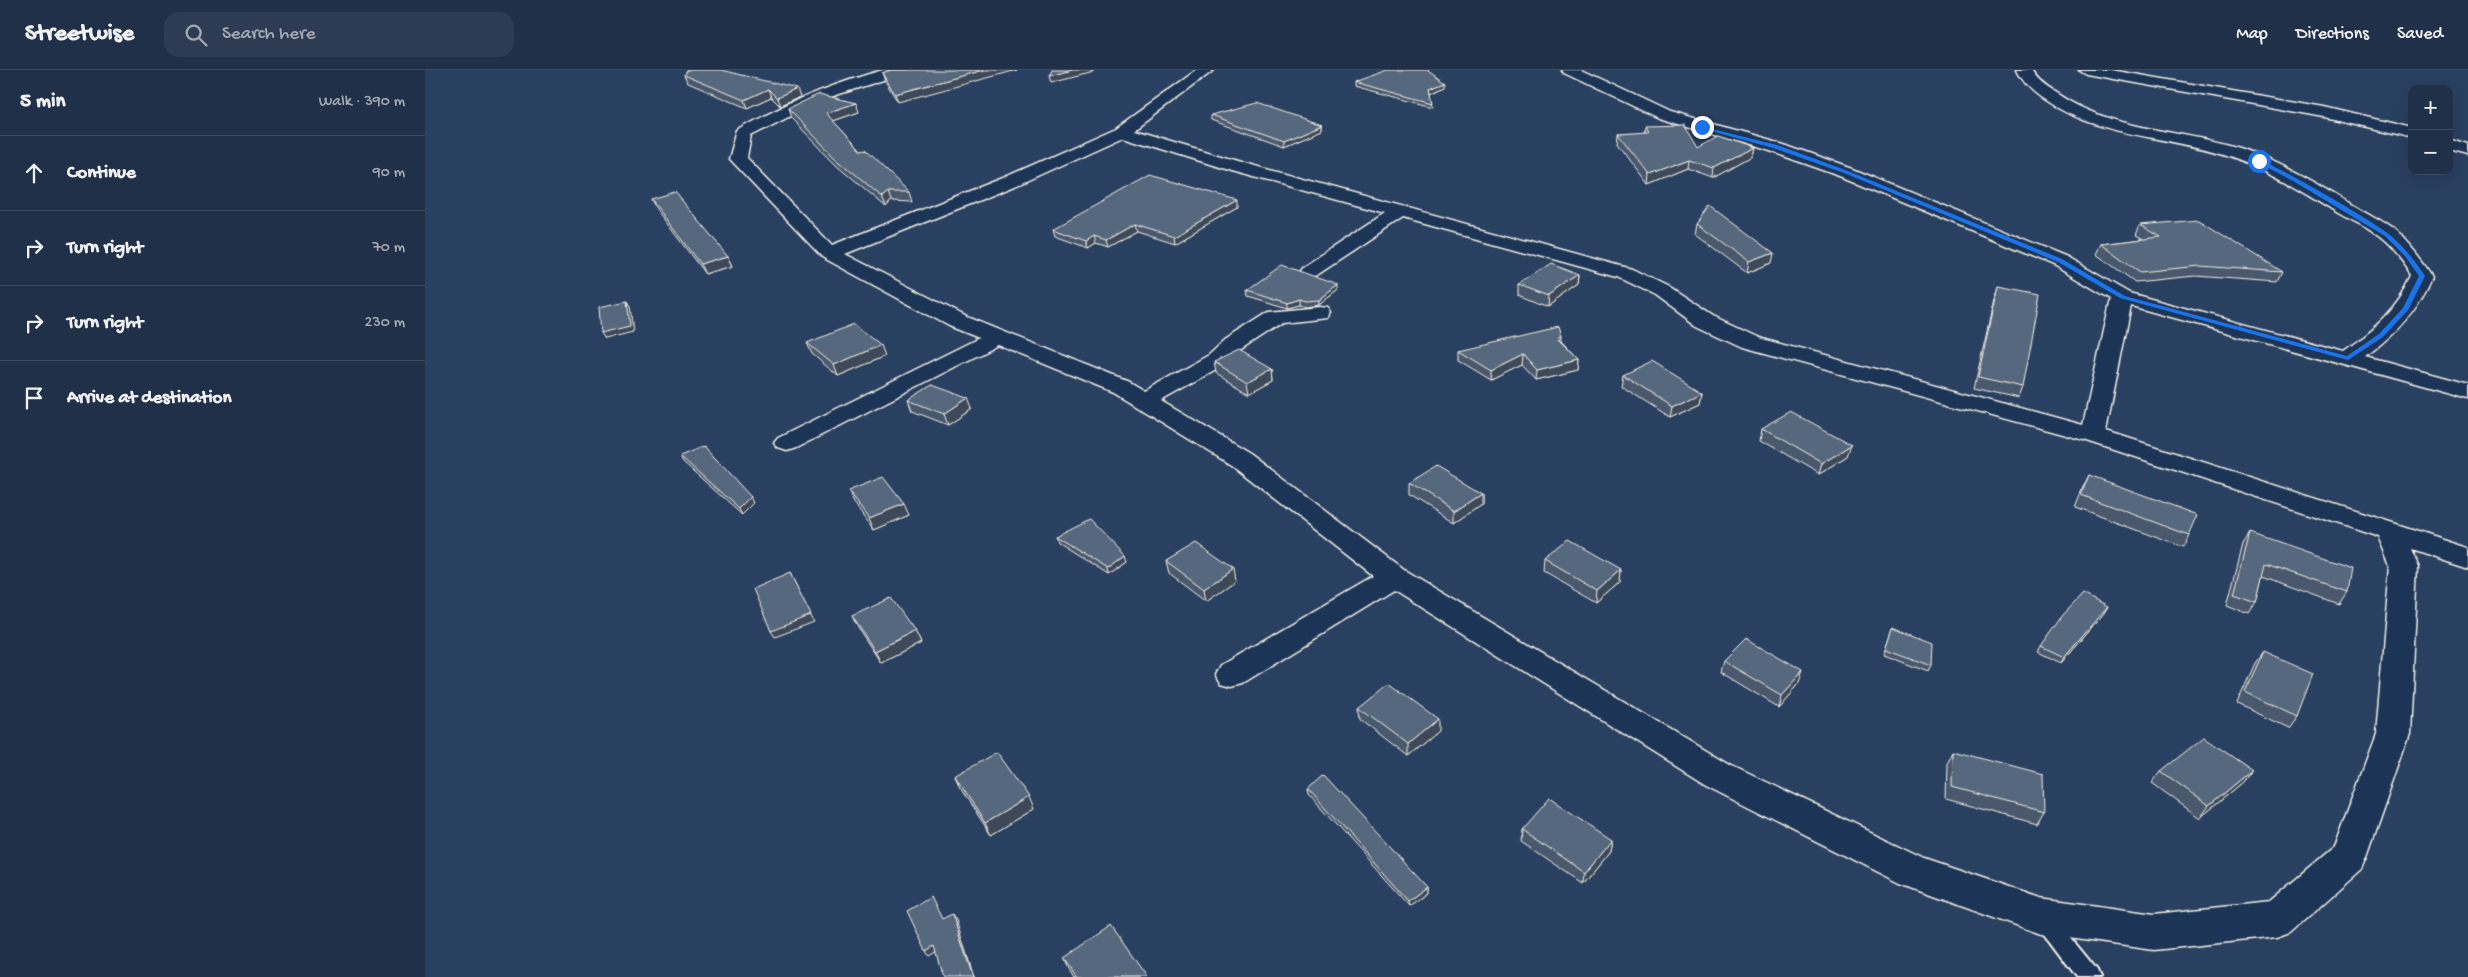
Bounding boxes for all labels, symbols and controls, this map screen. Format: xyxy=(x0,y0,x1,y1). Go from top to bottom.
search box xyxy=(164,12,514,57)
text: Streetwise xyxy=(25,20,134,49)
icon: search xyxy=(182,21,210,49)
text: Search here xyxy=(222,23,316,46)
text: Map xyxy=(2236,24,2268,45)
text: Directions xyxy=(2296,24,2369,45)
text: Saved xyxy=(2397,24,2443,45)
map controls xyxy=(2408,85,2453,175)
button: + xyxy=(2408,85,2453,130)
text: 5 min xyxy=(20,90,65,115)
text: Walk · 390 m xyxy=(319,93,405,112)
route end xyxy=(1691,116,1714,139)
button: − xyxy=(2408,130,2453,175)
route start xyxy=(2248,150,2271,173)
icon: ahead xyxy=(20,159,48,187)
text: Continue xyxy=(67,162,136,185)
text: 90 m xyxy=(373,164,405,183)
icon: right xyxy=(20,234,48,262)
text: Turn right xyxy=(67,237,143,260)
text: 70 m xyxy=(372,239,405,258)
icon: right xyxy=(20,309,48,337)
text: Turn right xyxy=(67,312,143,335)
text: 230 m xyxy=(365,314,405,333)
icon: arrive xyxy=(20,384,48,412)
text: Arrive at destination xyxy=(67,387,231,410)

